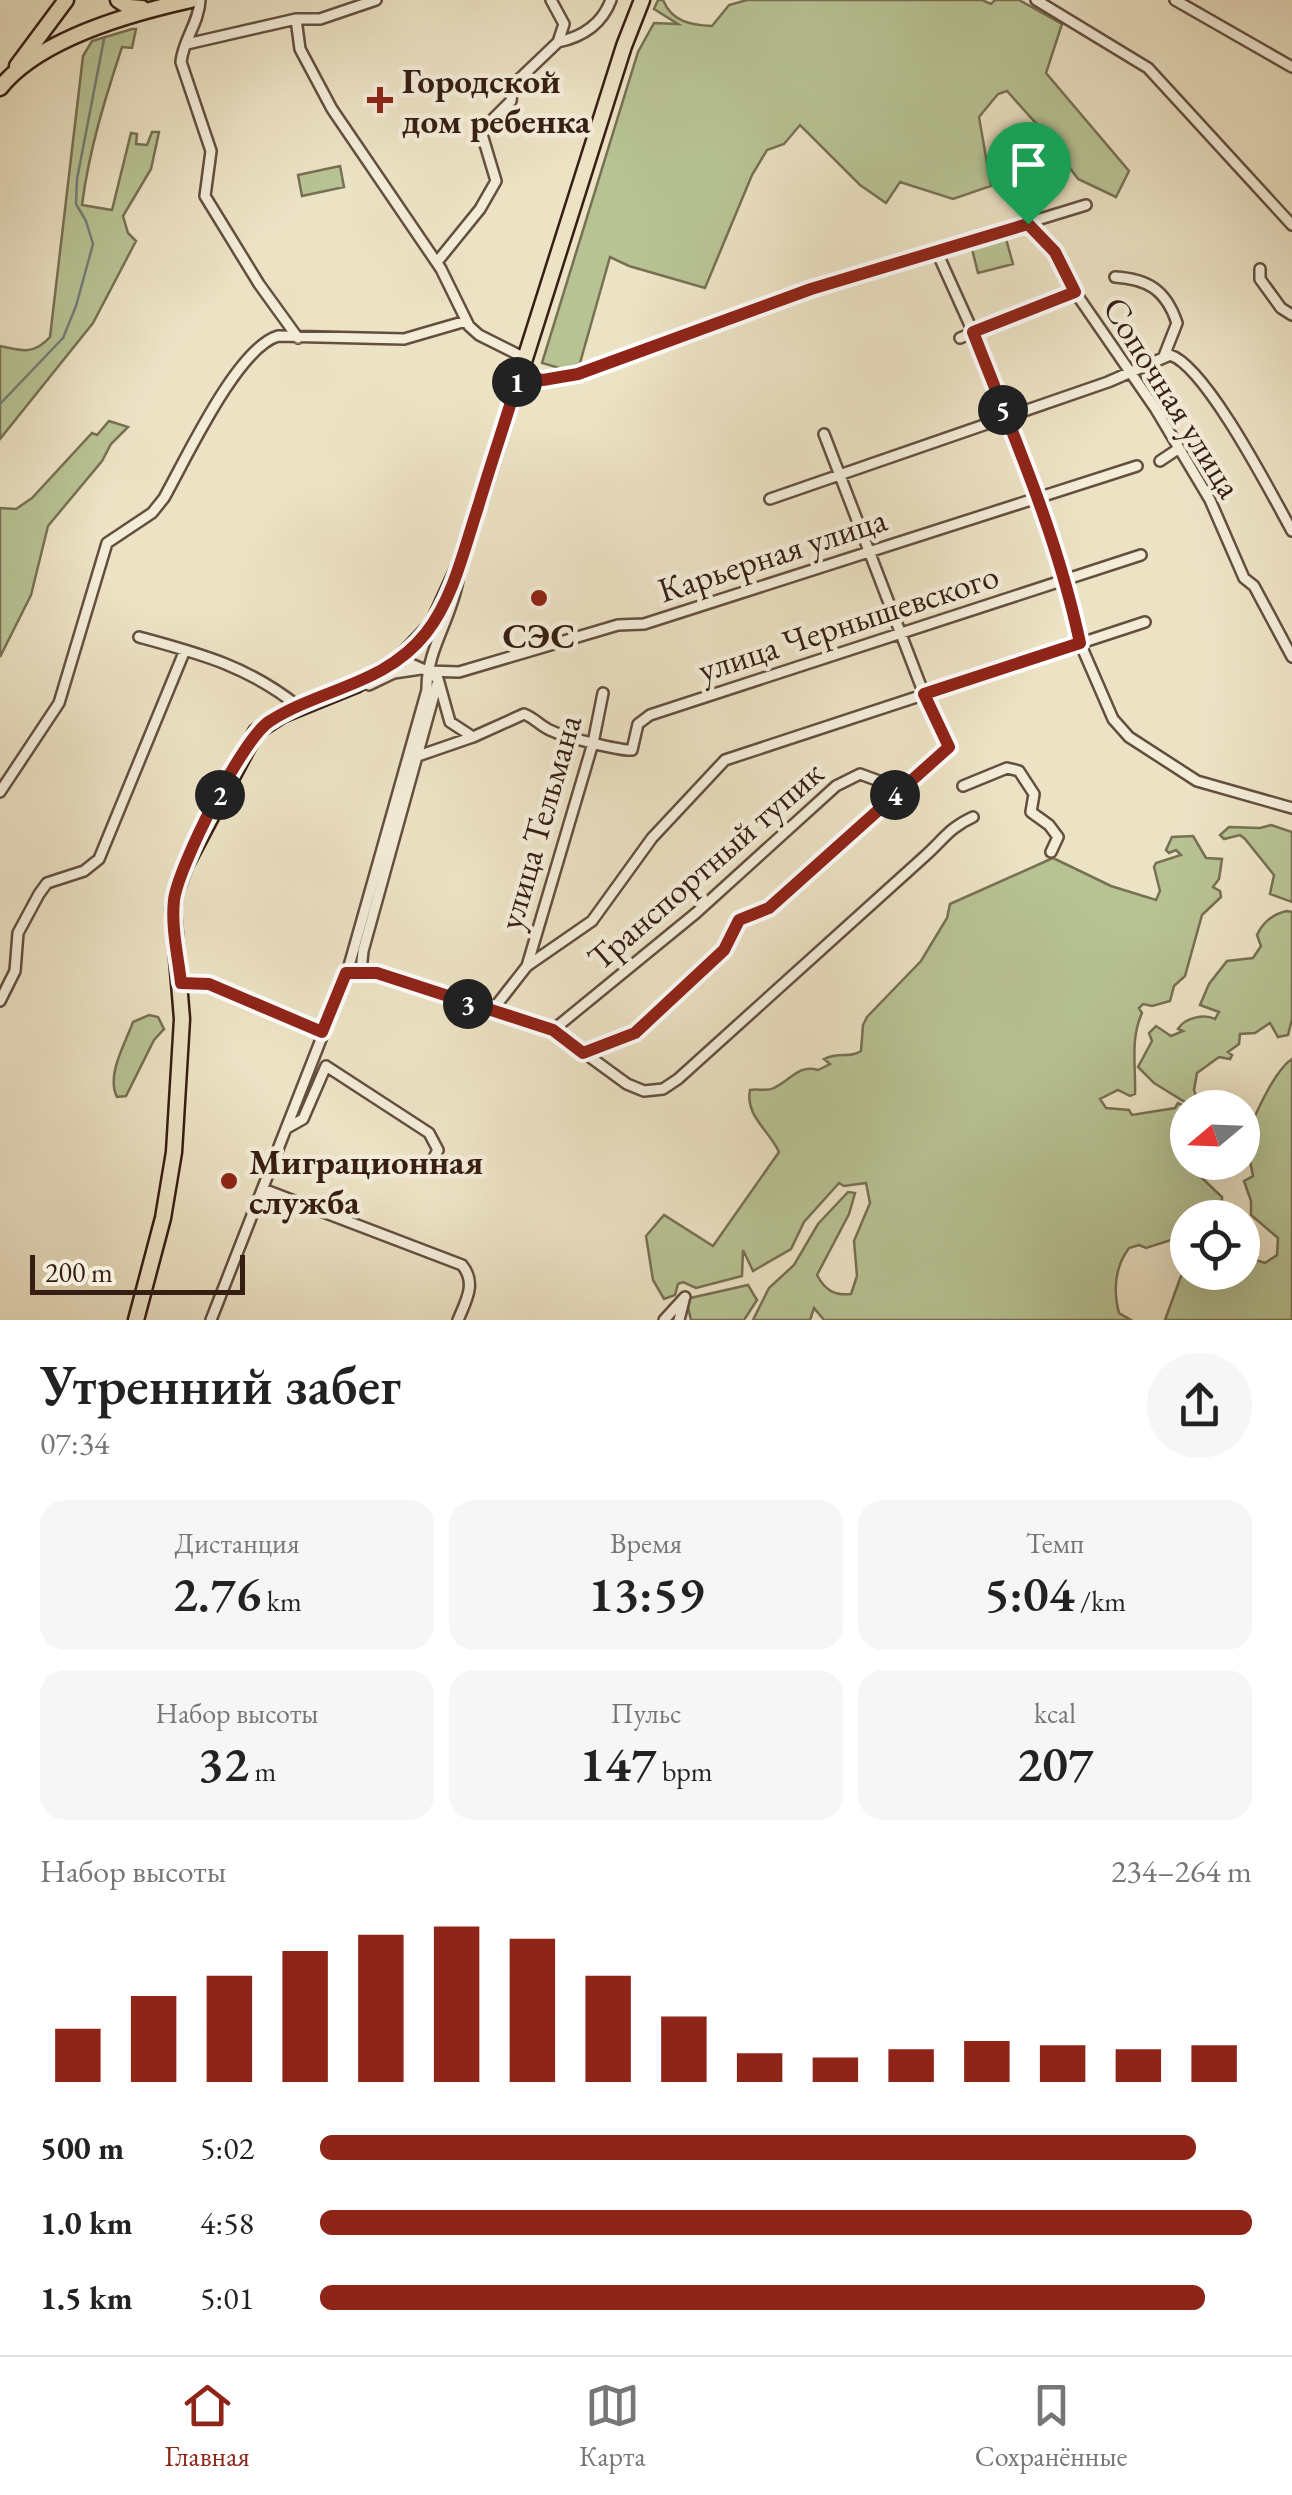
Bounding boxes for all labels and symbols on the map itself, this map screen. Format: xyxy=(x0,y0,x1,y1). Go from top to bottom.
place label: Городской дом ребенка xyxy=(402,58,591,143)
marker: Городской дом ребенка xyxy=(367,87,393,113)
pin xyxy=(986,122,1071,225)
street label: Сопочная улица xyxy=(1092,288,1253,507)
pin: 1 xyxy=(492,357,542,407)
pin: 5 xyxy=(978,385,1028,435)
street label: Карьерная улица xyxy=(652,496,892,613)
street label: улица Чернышевского xyxy=(692,552,1004,693)
marker: СЭС xyxy=(528,587,550,609)
place label: СЭС xyxy=(503,613,575,658)
street label: улица Тельмана xyxy=(487,709,592,935)
street label: Транспортный тупик xyxy=(578,750,833,981)
pin: 2 xyxy=(195,770,245,820)
pin: 4 xyxy=(870,770,920,820)
pin: 3 xyxy=(443,979,493,1029)
north arrow xyxy=(1170,1090,1260,1180)
place label: Миграционная служба xyxy=(249,1139,483,1224)
marker: Миграционная служба xyxy=(218,1170,240,1192)
scale bar xyxy=(30,1250,245,1294)

